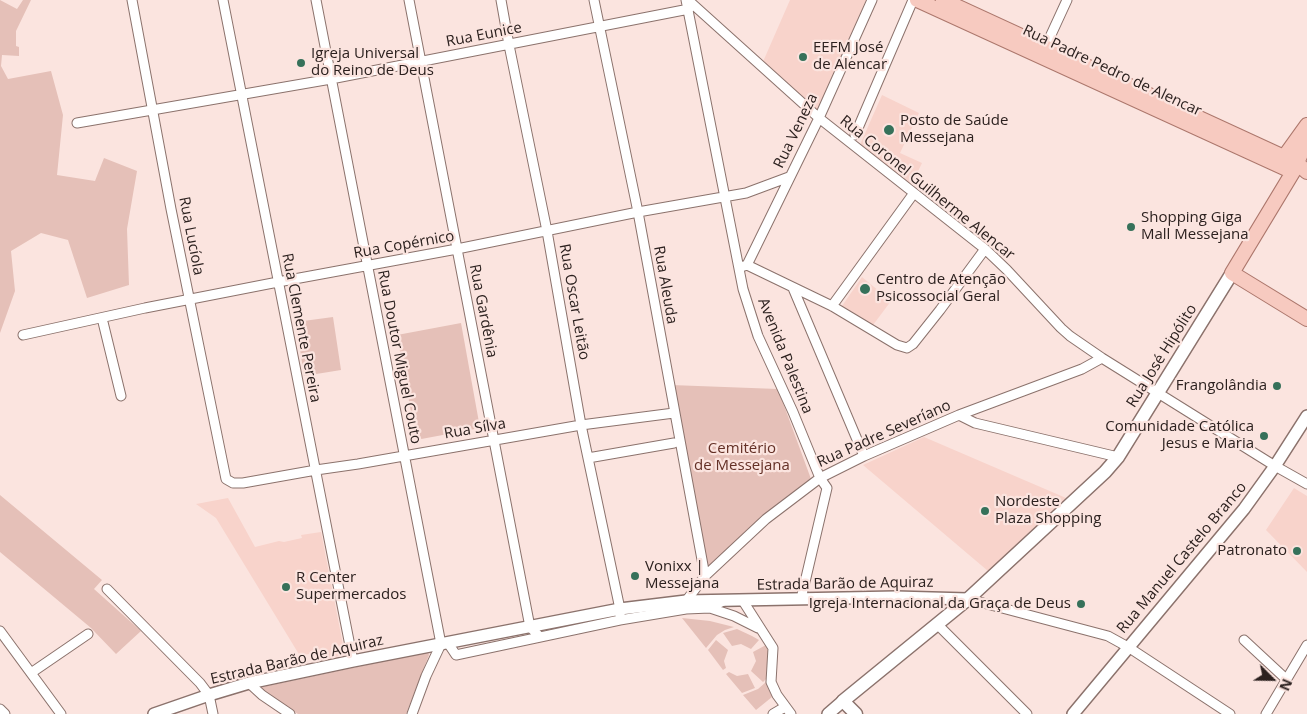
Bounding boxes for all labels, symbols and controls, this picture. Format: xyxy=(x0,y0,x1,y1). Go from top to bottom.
street label: Rua Eunice xyxy=(445,19,523,51)
street label: Rua Padre Pedro de Alencar xyxy=(1020,22,1204,120)
place label: EEFM José de Alencar xyxy=(813,39,887,74)
place label: Igreja Universal do Reino de Deus xyxy=(311,45,434,80)
marker: EEFM José de Alencar xyxy=(797,51,809,63)
marker: Igreja Universal do Reino de Deus xyxy=(295,57,307,69)
street label: Rua Veneza xyxy=(770,91,822,171)
street label: Rua Coronel Guilherme Alencar xyxy=(836,112,1018,264)
place label: Posto de Saúde Messejana xyxy=(900,112,1008,147)
marker: Posto de Saúde Messejana xyxy=(882,123,896,137)
street label: Rua Lucíola xyxy=(175,195,207,277)
place label: Shopping Giga Mall Messejana xyxy=(1141,209,1249,244)
marker: Shopping Giga Mall Messejana xyxy=(1125,221,1137,233)
street label: Rua Copérnico xyxy=(352,227,456,263)
street label: Rua Oscar Leitão xyxy=(555,242,593,362)
street label: Rua Aleuda xyxy=(649,244,681,326)
street label: Rua Clemente Pereira xyxy=(278,252,324,404)
street label: Rua Gardênia xyxy=(465,263,501,359)
street label: Rua Doutor Miguel Couto xyxy=(373,268,425,446)
place label: Centro de Atenção Psicossocial Geral xyxy=(876,271,1006,306)
marker: Centro de Atenção Psicossocial Geral xyxy=(858,282,872,296)
street label: Avenida Palestina xyxy=(754,296,816,416)
street label: Rua José Hipólito xyxy=(1123,301,1201,411)
place label: Frangolândia xyxy=(1176,377,1267,395)
marker: Frangolândia xyxy=(1271,380,1283,392)
street label: Rua Padre Severíano xyxy=(814,396,954,472)
street label: Rua Sílva xyxy=(443,415,507,443)
place label: Comunidade Católica Jesus e Maria xyxy=(1105,418,1254,453)
marker: Comunidade Católica Jesus e Maria xyxy=(1258,430,1270,442)
park label: Cemitério de Messejana xyxy=(694,440,790,475)
street label: Rua Manuel Castelo Branco xyxy=(1113,479,1251,637)
place label: Nordeste Plaza Shopping xyxy=(995,493,1101,528)
marker: Nordeste Plaza Shopping xyxy=(979,505,991,517)
place label: Patronato xyxy=(1217,542,1287,560)
marker: Patronato xyxy=(1291,545,1303,557)
place label: Vonixx | Messejana xyxy=(645,558,719,593)
place label: R Center Supermercados xyxy=(296,569,406,604)
marker: Vonixx | Messejana xyxy=(629,570,641,582)
street label: Estrada Barão de Aquiraz xyxy=(756,573,934,595)
marker: R Center Supermercados xyxy=(280,581,292,593)
place label: Igreja Internacional da Graça de Deus xyxy=(809,595,1071,613)
marker: Igreja Internacional da Graça de Deus xyxy=(1075,598,1087,610)
street label: Estrada Barão de Aquiraz xyxy=(209,631,385,689)
north arrow xyxy=(1247,654,1297,704)
text: N xyxy=(1275,676,1297,694)

